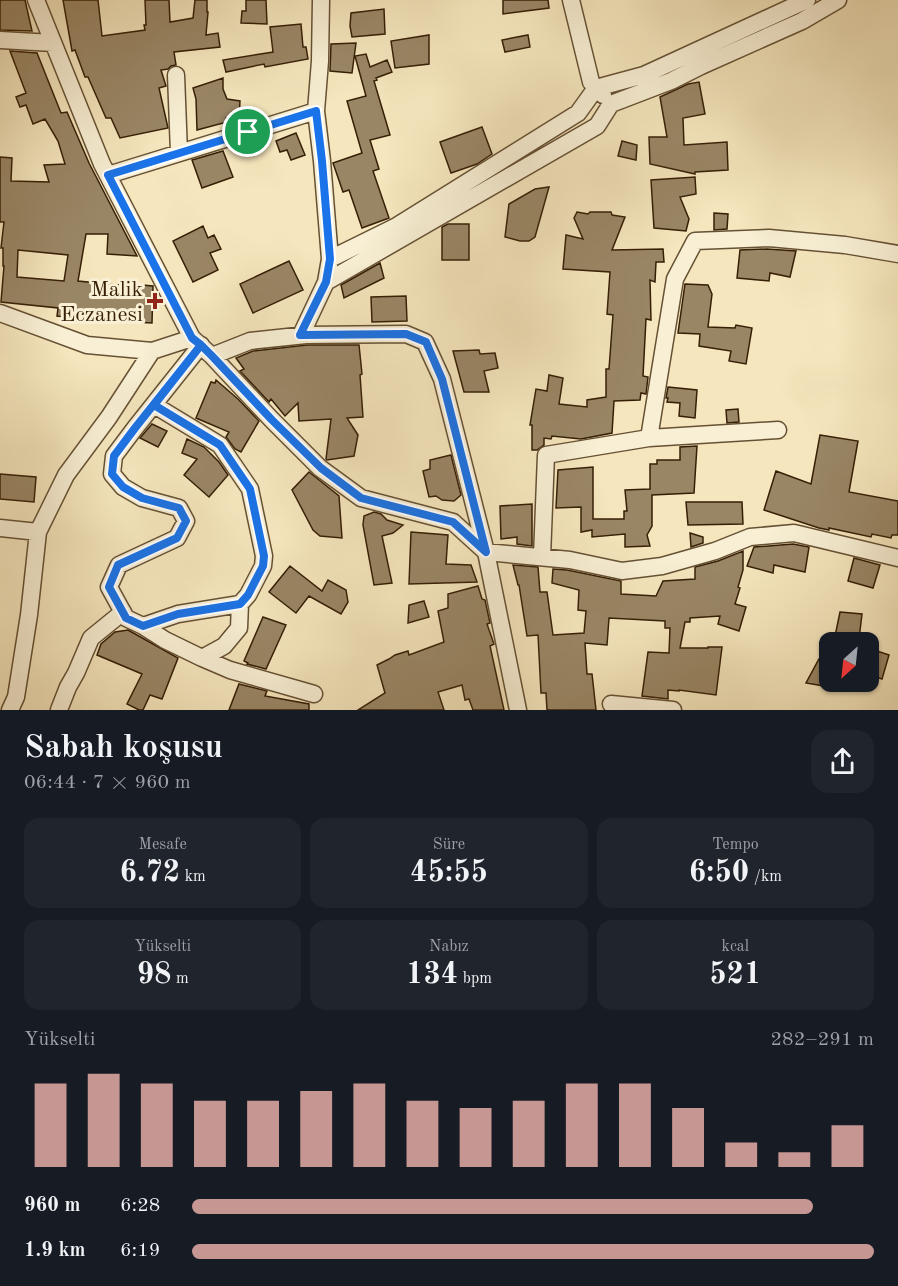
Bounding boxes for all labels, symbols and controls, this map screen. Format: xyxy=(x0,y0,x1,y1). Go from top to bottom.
pin xyxy=(222,106,273,157)
icon: arrive xyxy=(231,115,264,148)
place label: Malik Eczanesi xyxy=(60,279,143,326)
marker: Malik Eczanesi xyxy=(148,294,162,308)
north arrow xyxy=(819,632,879,692)
map controls xyxy=(819,632,879,692)
button: share xyxy=(811,730,874,793)
text: Sabah koşusu xyxy=(24,732,223,765)
text: 06:44 · 7 × 960 m xyxy=(24,773,191,793)
text: Mesafe xyxy=(139,837,187,853)
text: Süre xyxy=(433,837,465,853)
text: Tempo xyxy=(712,837,759,853)
text: 6.72 xyxy=(120,858,180,888)
text: 45:55 xyxy=(410,858,488,888)
text: 6:50 xyxy=(689,858,749,888)
text: km xyxy=(180,869,206,885)
text: /km xyxy=(749,869,782,885)
text: Yükselti xyxy=(134,939,191,955)
text: Nabız xyxy=(429,939,469,955)
text: kcal xyxy=(722,939,749,955)
text: 98 xyxy=(137,960,171,990)
text: 134 xyxy=(406,960,458,990)
text: 521 xyxy=(709,960,761,990)
text: m xyxy=(171,971,189,987)
text: bpm xyxy=(458,971,492,987)
text: Yükselti xyxy=(24,1030,95,1050)
text: 282–291 m xyxy=(771,1030,874,1050)
text: 960 m xyxy=(24,1196,80,1216)
text: 6:28 xyxy=(120,1196,160,1216)
text: 1.9 km xyxy=(24,1241,86,1261)
text: 6:19 xyxy=(120,1241,160,1261)

